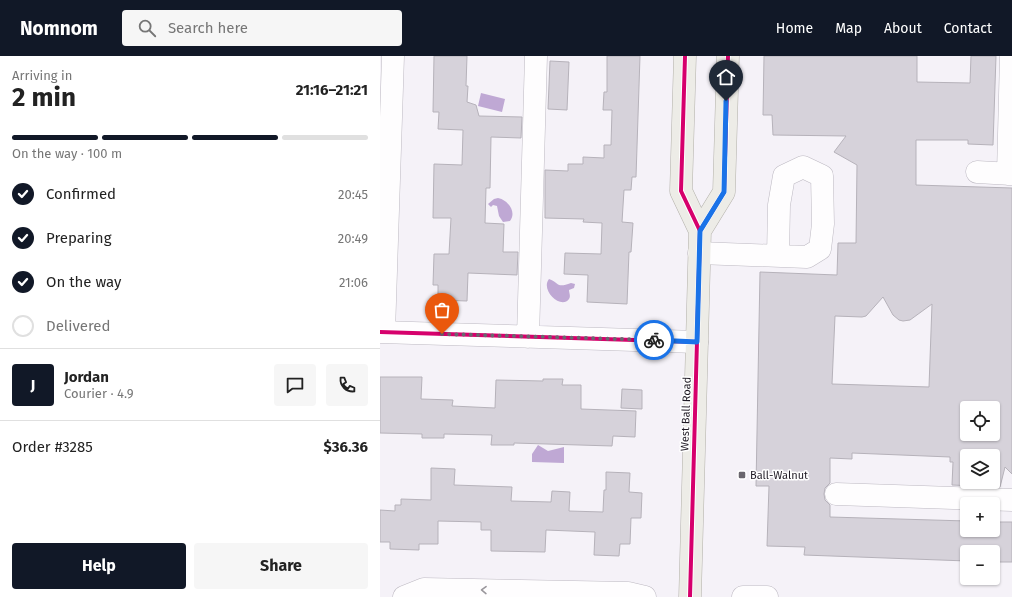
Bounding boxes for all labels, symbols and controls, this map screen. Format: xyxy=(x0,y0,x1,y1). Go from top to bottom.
search box xyxy=(122,10,402,46)
text: Nomnom xyxy=(20,17,98,40)
icon: search xyxy=(136,17,158,39)
text: Search here xyxy=(168,19,248,37)
text: Home xyxy=(776,20,813,37)
text: Map xyxy=(835,20,862,37)
text: About xyxy=(884,20,922,37)
text: Contact xyxy=(944,20,992,37)
pin xyxy=(709,60,743,101)
icon: home xyxy=(715,66,737,88)
text: Arriving in xyxy=(12,68,72,83)
text: 21:16–21:21 xyxy=(296,81,368,99)
text: 2 min xyxy=(12,82,76,113)
text: On the way · 100 m xyxy=(12,146,122,161)
icon: check xyxy=(12,183,34,205)
text: Confirmed xyxy=(46,185,116,203)
text: 20:45 xyxy=(338,187,368,202)
icon: check xyxy=(12,227,34,249)
text: Preparing xyxy=(46,229,111,247)
text: 20:49 xyxy=(338,231,368,246)
icon: check xyxy=(12,271,34,293)
text: On the way xyxy=(46,273,121,291)
text: 21:06 xyxy=(339,275,368,290)
pin xyxy=(425,293,459,334)
icon: bag xyxy=(431,299,453,321)
text: Delivered xyxy=(46,317,110,335)
courier xyxy=(634,320,674,360)
icon: bike xyxy=(643,329,665,351)
button: chat xyxy=(274,364,316,406)
button: phone xyxy=(326,364,368,406)
text: Jordan xyxy=(64,368,109,386)
text: J xyxy=(31,376,35,394)
street label: West Ball Road xyxy=(678,377,694,451)
text: Courier · 4.9 xyxy=(64,386,134,401)
map controls xyxy=(960,401,1000,585)
button: locate xyxy=(960,401,1000,441)
text: Order #3285 xyxy=(12,438,93,456)
text: $36.36 xyxy=(323,438,368,456)
button: layers xyxy=(960,449,1000,489)
place label: Ball-Walnut xyxy=(750,469,808,482)
marker: Ball-Walnut xyxy=(737,470,747,480)
button: + xyxy=(960,497,1000,537)
button: Help xyxy=(12,543,186,589)
button: Share xyxy=(194,543,368,589)
button: − xyxy=(960,545,1000,585)
one-way arrow xyxy=(481,586,487,594)

